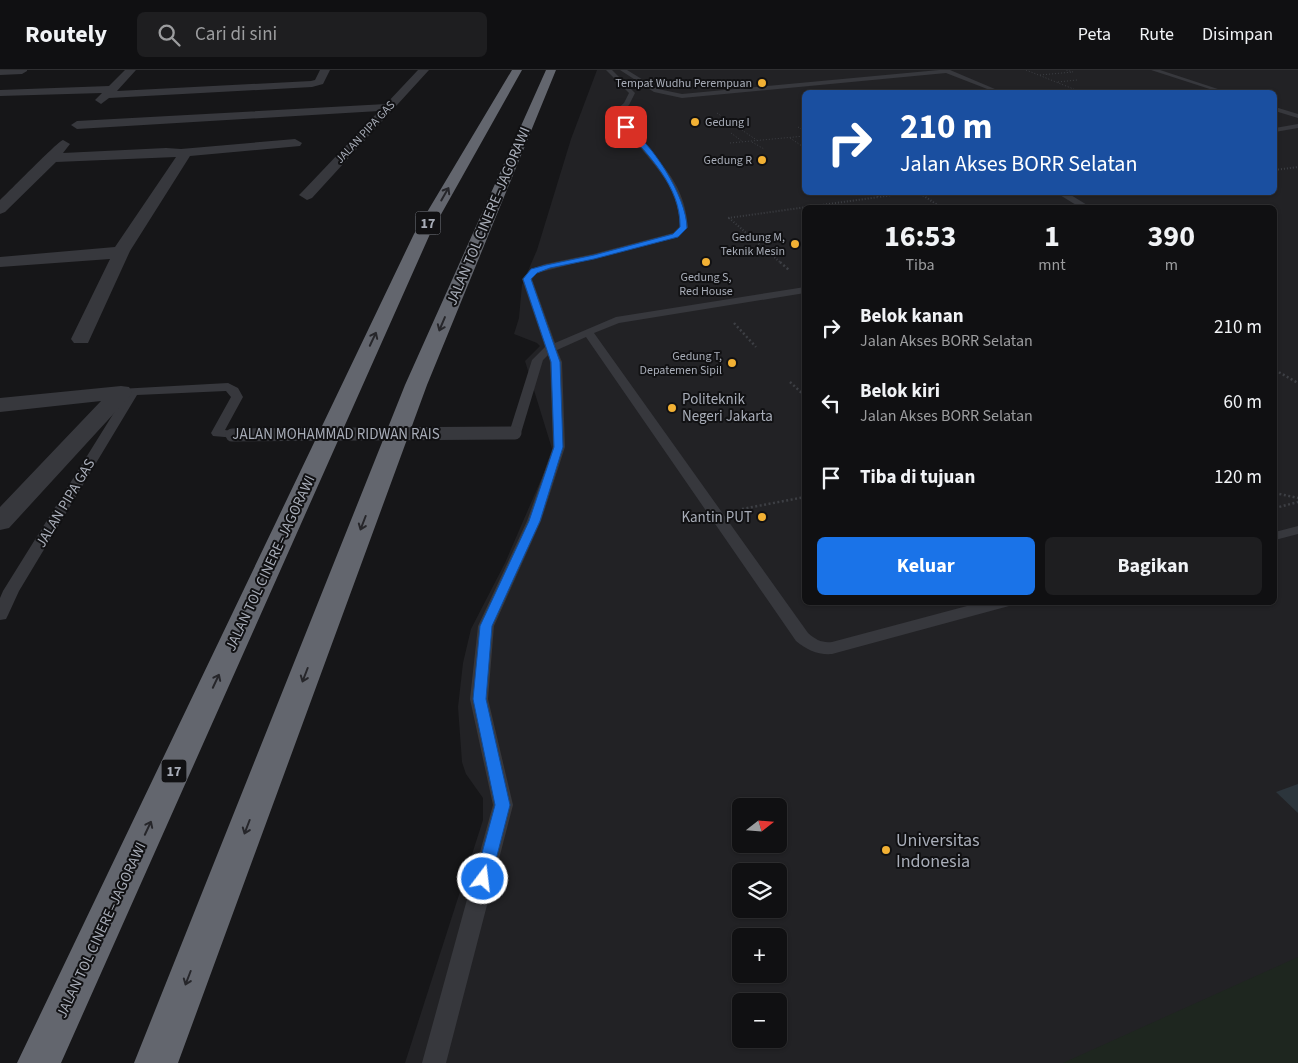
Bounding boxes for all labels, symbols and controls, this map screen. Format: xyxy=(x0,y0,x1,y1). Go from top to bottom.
search box xyxy=(137,12,487,57)
text: Routely xyxy=(25,17,107,52)
icon: search xyxy=(155,21,183,49)
text: Cari di sini xyxy=(195,21,277,48)
text: Peta xyxy=(1078,22,1111,47)
text: Rute xyxy=(1139,22,1174,47)
text: Disimpan xyxy=(1202,22,1273,47)
place label: Tempat Wudhu Perempuan xyxy=(615,75,752,92)
marker: Tempat Wudhu Perempuan xyxy=(756,77,768,89)
street label: JALAN PIPA GAS xyxy=(332,97,399,167)
text: 210 m xyxy=(900,102,992,152)
pin xyxy=(605,106,647,148)
icon: right xyxy=(817,110,882,175)
icon: arrive xyxy=(612,113,640,141)
place label: Gedung I xyxy=(705,114,750,131)
marker: Gedung I xyxy=(689,116,701,128)
street label: JALAN TOL CINERE–JAGORAWI xyxy=(441,124,536,309)
text: Jalan Akses BORR Selatan xyxy=(900,148,1137,180)
place label: Gedung R xyxy=(704,152,752,169)
marker: Gedung R xyxy=(756,154,768,166)
one-way arrow xyxy=(440,186,450,201)
road number: 17 xyxy=(416,212,440,234)
text: 16:53 xyxy=(884,215,956,258)
text: 1 xyxy=(1044,215,1060,258)
text: 390 xyxy=(1148,215,1195,258)
place label: Gedung M, Teknik Mesin xyxy=(720,229,785,260)
marker: Gedung M, Teknik Mesin xyxy=(789,238,801,250)
text: Tiba xyxy=(905,254,935,276)
text: mnt xyxy=(1038,254,1066,276)
text: m xyxy=(1165,254,1178,276)
marker: Gedung S, Red House xyxy=(700,256,712,268)
place label: Gedung S, Red House xyxy=(679,269,733,300)
text: Belok kanan xyxy=(860,303,964,330)
icon: right xyxy=(817,314,845,342)
text: 210 m xyxy=(1214,314,1262,341)
one-way arrow xyxy=(436,316,445,331)
text: Jalan Akses BORR Selatan xyxy=(860,330,1033,352)
one-way arrow xyxy=(369,332,378,347)
place label: Gedung T, Depatemen Sipil xyxy=(640,348,722,379)
marker: Gedung T, Depatemen Sipil xyxy=(726,357,738,369)
text: Belok kiri xyxy=(860,378,940,405)
place label: Politeknik Negeri Jakarta xyxy=(682,389,773,427)
icon: left xyxy=(817,389,845,417)
text: 60 m xyxy=(1224,389,1262,416)
marker: Politeknik Negeri Jakarta xyxy=(666,402,678,414)
text: Jalan Akses BORR Selatan xyxy=(860,405,1033,427)
street label: JALAN MOHAMMAD RIDWAN RAIS xyxy=(232,424,440,445)
street label: JALAN PIPA GAS xyxy=(31,455,100,552)
icon: arrive xyxy=(817,464,845,492)
text: Tiba di tujuan xyxy=(860,464,975,491)
text: 120 m xyxy=(1214,464,1262,491)
street label: JALAN TOL CINERE–JAGORAWI xyxy=(220,472,320,655)
place label: Kantin PUT xyxy=(681,507,752,528)
marker: Kantin PUT xyxy=(756,511,768,523)
one-way arrow xyxy=(358,515,367,530)
button: Keluar xyxy=(817,537,1035,595)
button: Bagikan xyxy=(1045,537,1262,595)
one-way arrow xyxy=(300,667,309,682)
one-way arrow xyxy=(211,674,221,689)
road number: 17 xyxy=(162,759,186,782)
north arrow xyxy=(732,798,788,852)
map controls xyxy=(732,798,787,1048)
one-way arrow xyxy=(241,819,250,834)
one-way arrow xyxy=(143,821,153,836)
place label: Universitas Indonesia xyxy=(896,828,980,874)
street label: JALAN TOL CINERE–JAGORAWI xyxy=(51,839,151,1022)
marker: Universitas Indonesia xyxy=(880,844,892,856)
position arrow xyxy=(456,852,508,904)
button: layers xyxy=(732,863,787,918)
button: + xyxy=(732,928,787,983)
one-way arrow xyxy=(183,970,192,985)
button: − xyxy=(732,993,787,1048)

